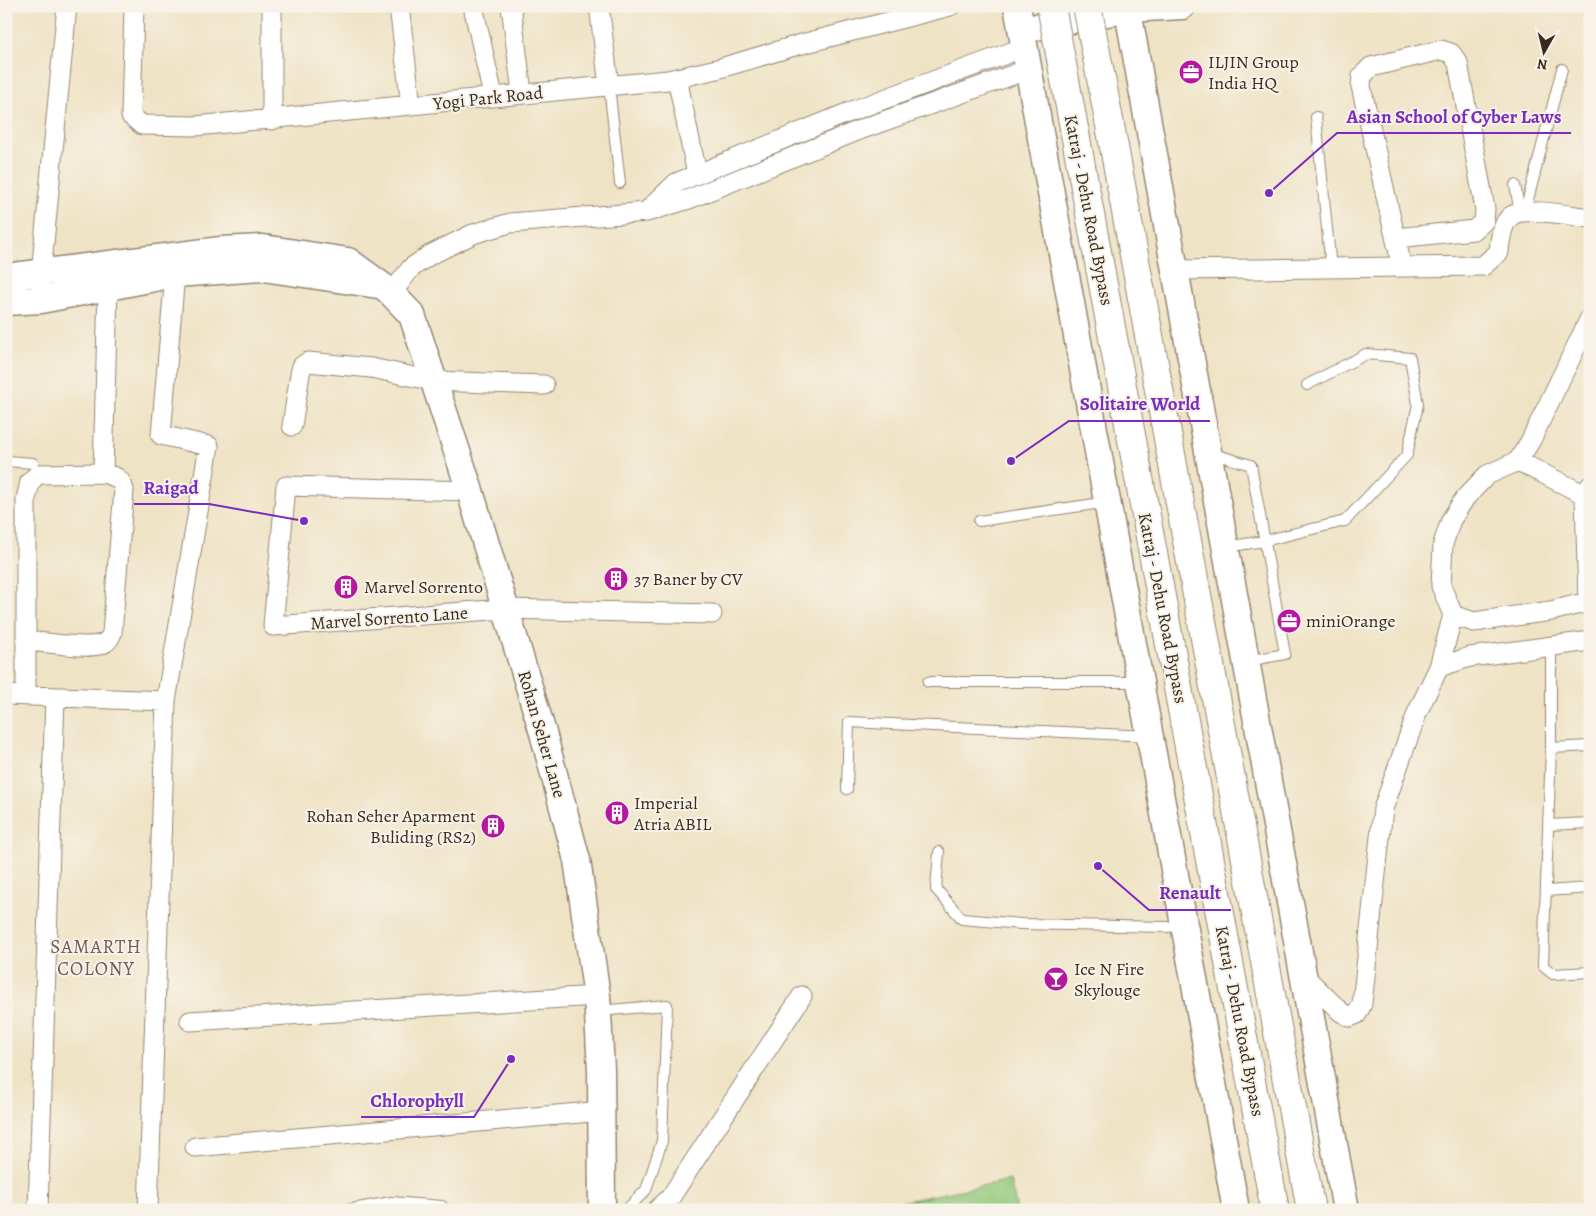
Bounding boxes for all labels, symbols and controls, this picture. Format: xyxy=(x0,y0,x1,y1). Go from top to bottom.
north arrow xyxy=(1518,28,1568,78)
place label: ILJIN Group India HQ xyxy=(1208,50,1299,95)
text: N xyxy=(1536,54,1549,74)
office icon: ILJIN Group India HQ xyxy=(1178,59,1204,85)
street label: Yogi Park Road xyxy=(431,80,544,116)
callout: Asian School of Cyber Laws xyxy=(1337,99,1571,133)
text: Asian School of Cyber Laws xyxy=(1346,104,1562,130)
street label: Katraj - Dehu Road Bypass xyxy=(1059,113,1119,307)
callout: Solitaire World xyxy=(1069,387,1210,421)
text: Solitaire World xyxy=(1080,391,1201,417)
callout: Raigad xyxy=(134,470,209,504)
text: Raigad xyxy=(143,475,200,501)
street label: Katraj - Dehu Road Bypass xyxy=(1133,511,1193,705)
building icon: 37 Baner by CV xyxy=(603,566,629,592)
place label: 37 Baner by CV xyxy=(634,567,743,591)
building icon: Marvel Sorrento xyxy=(333,574,359,600)
place label: Marvel Sorrento xyxy=(364,575,483,599)
street label: Marvel Sorrento Lane xyxy=(309,601,469,635)
office icon: miniOrange xyxy=(1276,608,1302,634)
place label: miniOrange xyxy=(1306,609,1396,633)
street label: Rohan Seher Lane xyxy=(512,667,572,801)
place label: Imperial Atria ABIL xyxy=(633,791,712,836)
building icon: Imperial Atria ABIL xyxy=(604,800,630,826)
place label: Rohan Seher Aparment Buliding (RS2) xyxy=(306,804,476,849)
building icon: Rohan Seher Aparment Buliding (RS2) xyxy=(480,813,506,839)
callout: Renault xyxy=(1149,876,1231,910)
text: Renault xyxy=(1159,880,1222,906)
street label: Katraj - Dehu Road Bypass xyxy=(1210,924,1270,1118)
district label: SAMARTH COLONY xyxy=(50,934,142,982)
place label: Ice N Fire Skylouge xyxy=(1074,957,1144,1002)
bar icon: Ice N Fire Skylouge xyxy=(1043,966,1069,992)
callout: Chlorophyll xyxy=(361,1083,474,1117)
text: Chlorophyll xyxy=(370,1088,464,1114)

